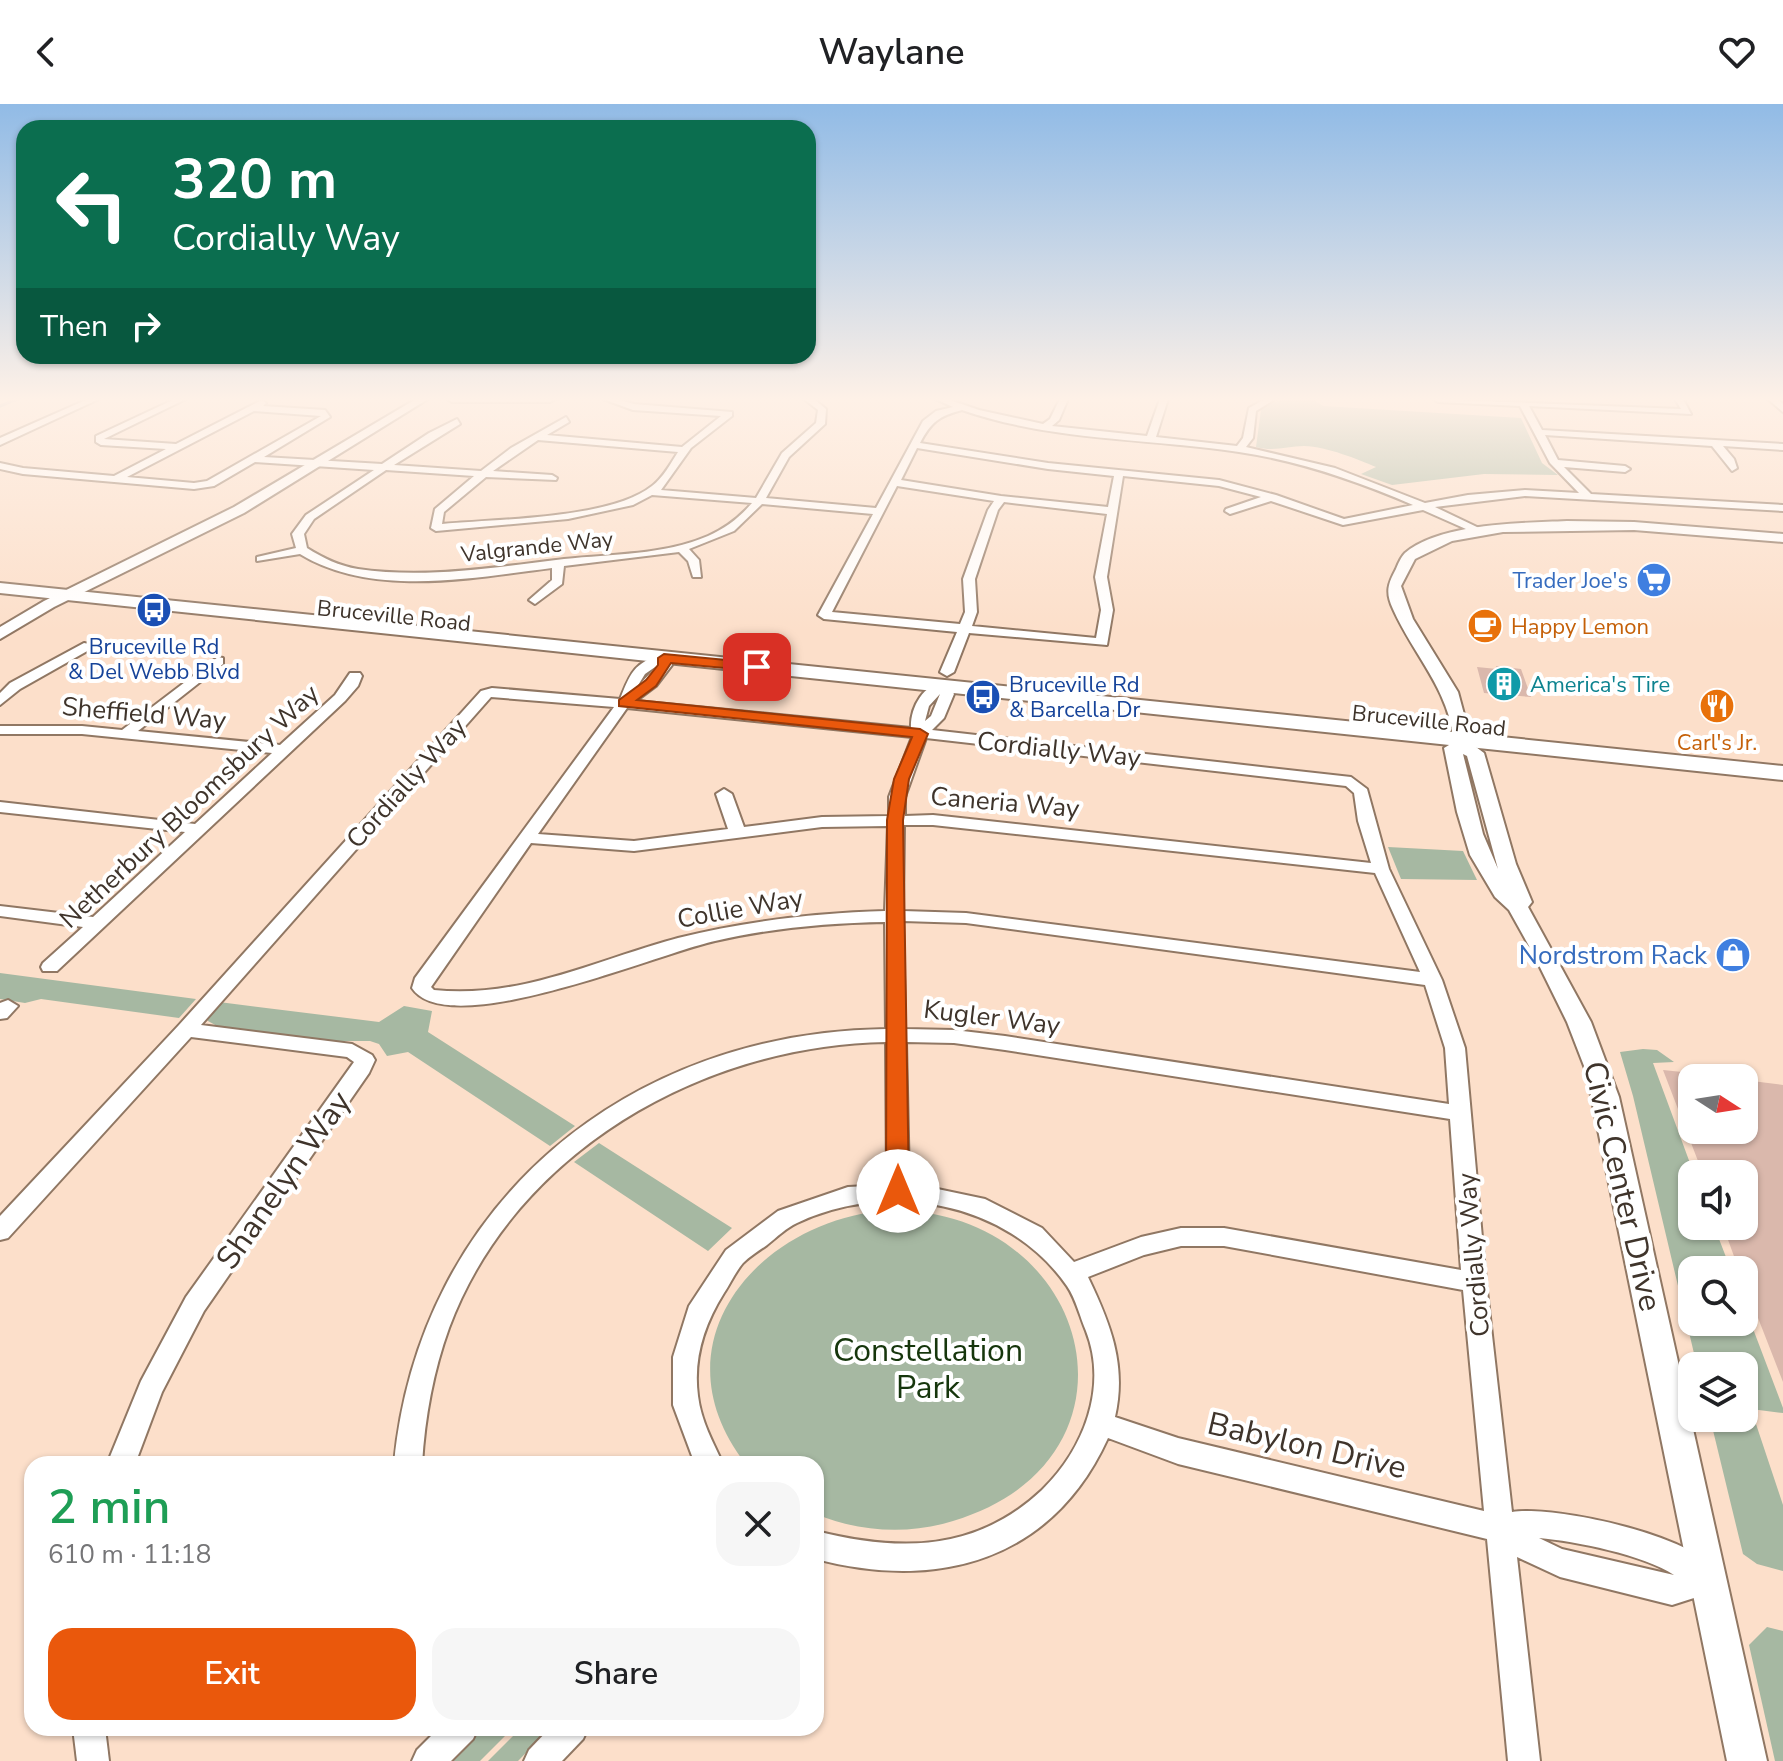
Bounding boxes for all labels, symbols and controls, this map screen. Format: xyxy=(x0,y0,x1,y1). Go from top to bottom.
text: Waylane xyxy=(818,28,965,77)
icon: back xyxy=(24,30,68,74)
icon: heart xyxy=(1715,30,1759,74)
text: 320 m xyxy=(172,141,337,218)
icon: left xyxy=(40,152,144,256)
text: Cordially Way xyxy=(172,214,400,263)
icon: right xyxy=(124,304,168,348)
text: Then xyxy=(40,306,108,347)
street label: Valgrande Way xyxy=(459,524,615,570)
supermarket icon: Trader Joe's xyxy=(1635,561,1673,599)
place label: Trader Joe's xyxy=(1512,566,1628,596)
bus stop icon: Bruceville Rd & Del Webb Blvd xyxy=(135,591,173,629)
street label: Bruceville Road xyxy=(315,593,472,639)
cafe icon: Happy Lemon xyxy=(1466,607,1504,645)
place label: Happy Lemon xyxy=(1511,612,1649,642)
place label: Bruceville Rd & Del Webb Blvd xyxy=(68,632,240,687)
pin xyxy=(723,633,791,701)
icon: arrive xyxy=(735,645,779,689)
building icon: America's Tire xyxy=(1485,665,1523,703)
place label: Bruceville Rd & Barcella Dr xyxy=(1009,670,1140,725)
place label: America's Tire xyxy=(1530,670,1670,700)
street label: Netherbury Bloomsbury Way xyxy=(52,676,327,936)
bus stop icon: Bruceville Rd & Barcella Dr xyxy=(964,678,1002,716)
restaurant icon: Carl's Jr. xyxy=(1698,687,1736,725)
street label: Sheffield Way xyxy=(60,689,228,738)
street label: Bruceville Road xyxy=(1350,698,1507,744)
street label: Cordially Way xyxy=(338,710,475,856)
street label: Cordially Way xyxy=(975,723,1143,776)
place label: Carl's Jr. xyxy=(1677,728,1757,758)
street label: Caneria Way xyxy=(929,779,1082,826)
street label: Collie Way xyxy=(674,880,806,937)
shop icon: Nordstrom Rack xyxy=(1714,936,1752,974)
place label: Nordstrom Rack xyxy=(1519,938,1708,973)
street label: Kugler Way xyxy=(922,992,1063,1043)
street label: Civic Center Drive xyxy=(1573,1057,1672,1315)
north arrow xyxy=(1678,1064,1758,1144)
map controls xyxy=(1678,1064,1758,1432)
street label: Shanelyn Way xyxy=(206,1082,361,1278)
position arrow xyxy=(856,1149,940,1233)
button: sound xyxy=(1678,1160,1758,1240)
street label: Cordially Way xyxy=(1449,1171,1498,1338)
button: search xyxy=(1678,1256,1758,1336)
park label: Constellation Park xyxy=(833,1329,1023,1409)
button: layers xyxy=(1678,1352,1758,1432)
street label: Babylon Drive xyxy=(1203,1402,1411,1489)
text: 2 min xyxy=(48,1474,170,1540)
button: close xyxy=(716,1482,800,1566)
text: 610 m · 11:18 xyxy=(48,1537,211,1572)
button: Exit xyxy=(48,1628,416,1720)
button: Share xyxy=(432,1628,800,1720)

